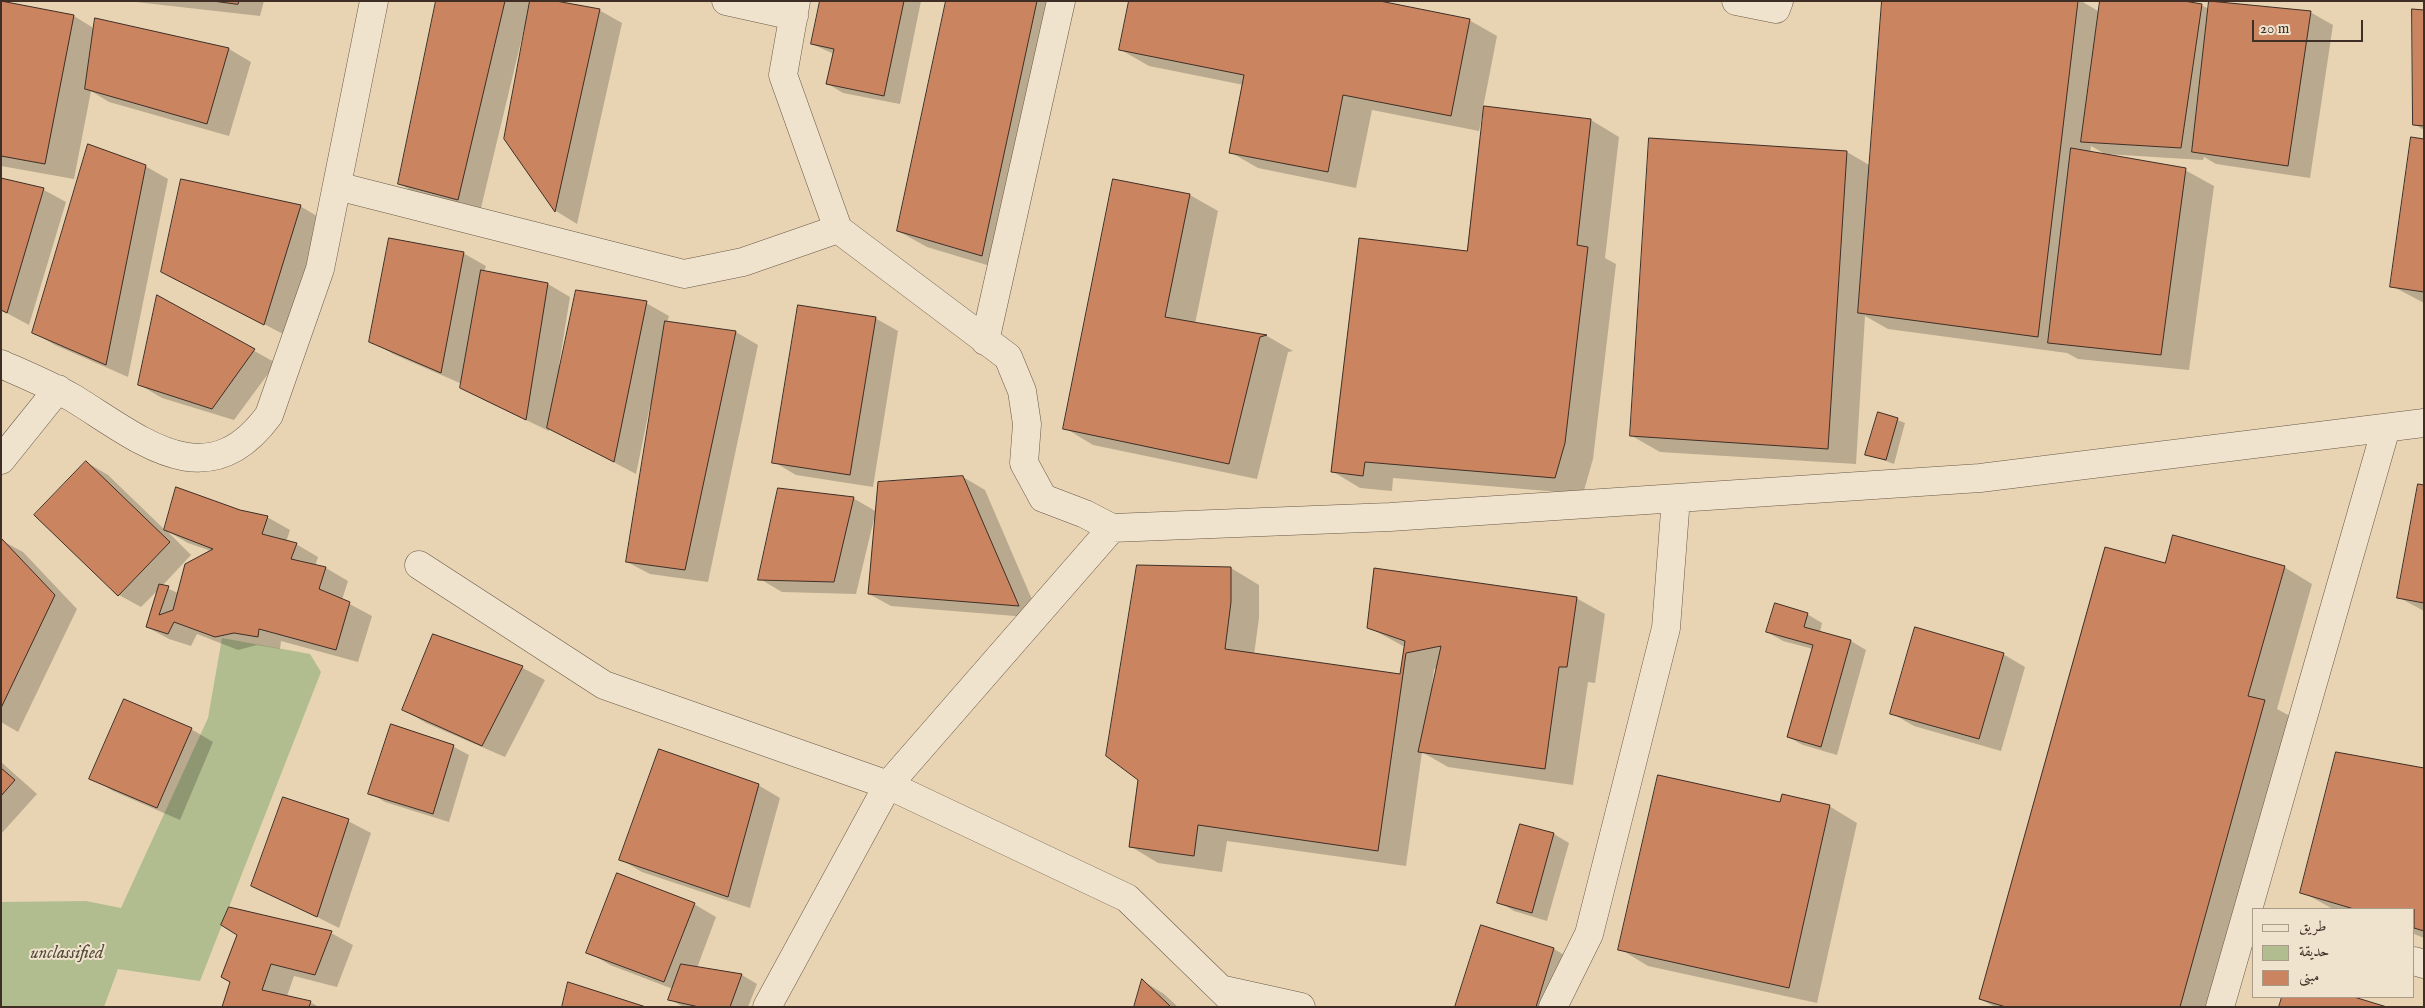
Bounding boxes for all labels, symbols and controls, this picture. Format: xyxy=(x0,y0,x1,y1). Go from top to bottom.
scale bar xyxy=(2255,10,2366,42)
text: 20 m xyxy=(2260,19,2289,38)
legend xyxy=(2252,908,2415,998)
text: طريق xyxy=(2299,917,2326,936)
text: حديقة xyxy=(2299,942,2329,961)
park label: unclassified xyxy=(31,943,103,965)
text: مبنى xyxy=(2299,967,2319,986)

